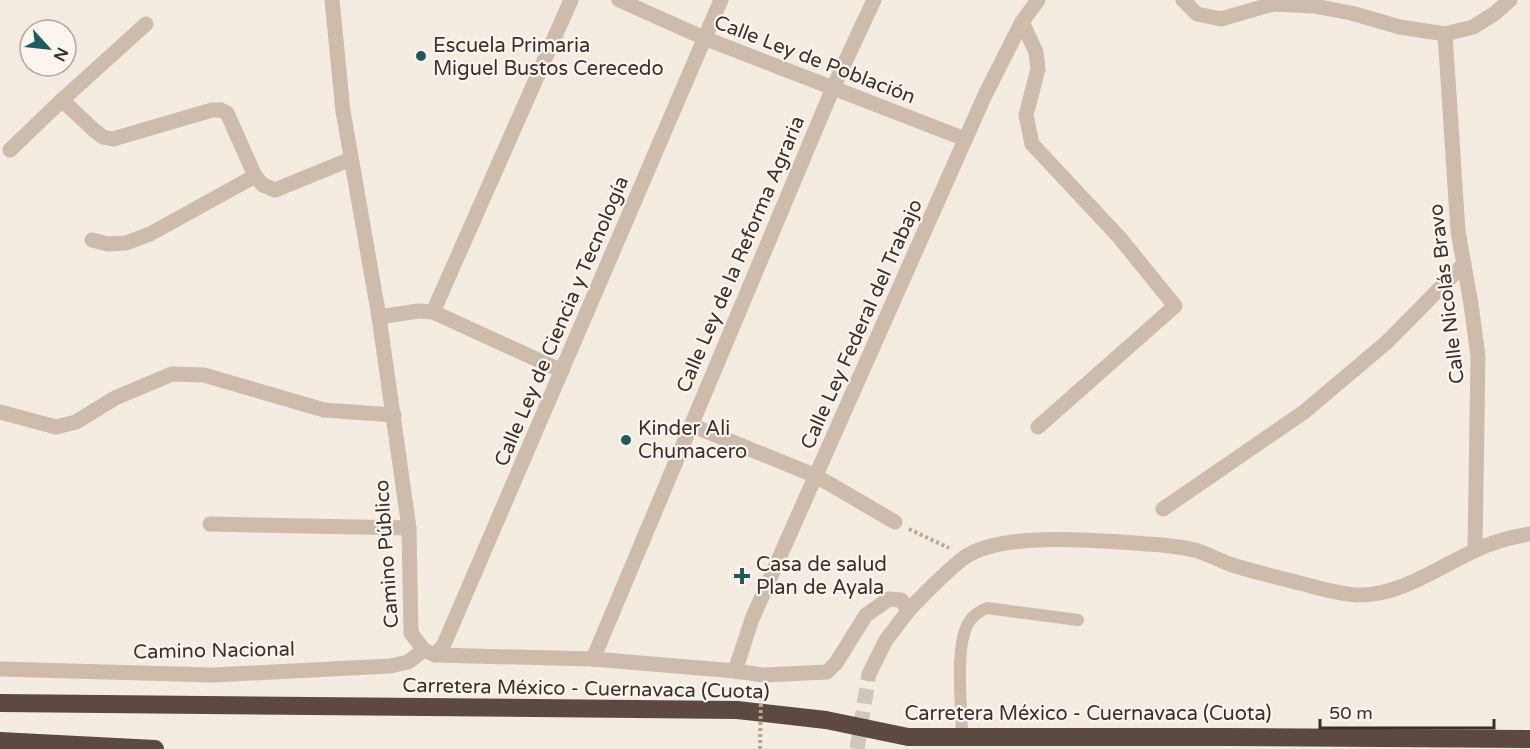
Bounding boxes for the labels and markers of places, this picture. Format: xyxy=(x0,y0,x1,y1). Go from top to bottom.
place label: Escuela Primaria Miguel Bustos Cerecedo xyxy=(433,34,664,81)
marker: Escuela Primaria Miguel Bustos Cerecedo xyxy=(414,49,428,63)
place label: Kinder Ali Chumacero xyxy=(638,417,747,464)
marker: Kinder Ali Chumacero xyxy=(619,433,633,447)
place label: Casa de salud Plan de Ayala xyxy=(756,553,887,600)
marker: Casa de salud Plan de Ayala xyxy=(733,567,751,585)

